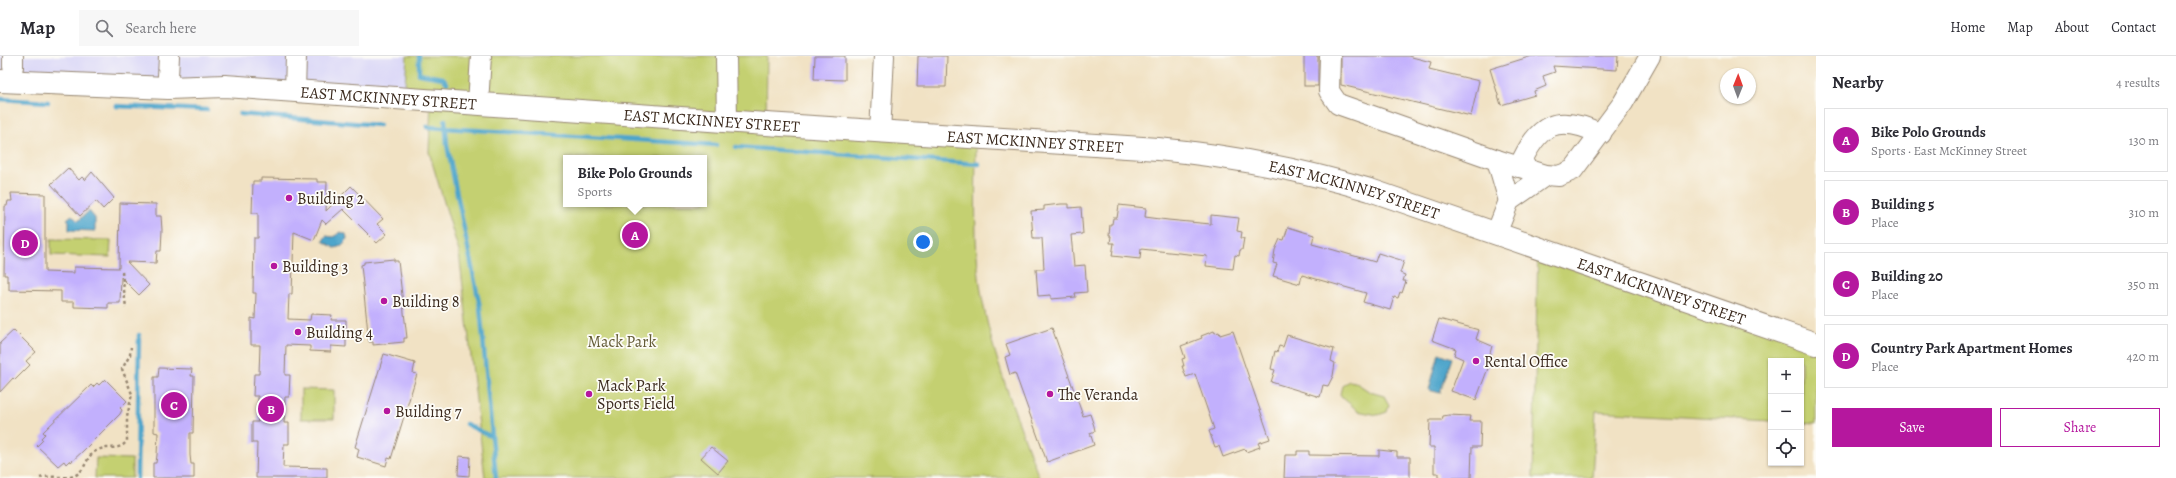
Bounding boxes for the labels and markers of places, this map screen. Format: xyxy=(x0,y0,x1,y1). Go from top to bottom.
place label: Building 2 xyxy=(297,188,365,210)
marker: Building 2 xyxy=(284,193,294,203)
pin: A xyxy=(622,220,648,250)
pin: D xyxy=(12,228,38,258)
place label: Building 3 xyxy=(282,256,348,278)
marker: Building 3 xyxy=(269,261,279,271)
place label: Building 8 xyxy=(392,291,459,313)
marker: Building 8 xyxy=(379,296,389,306)
place label: Building 4 xyxy=(306,322,373,344)
marker: Building 4 xyxy=(293,327,303,337)
place label: Rental Office xyxy=(1484,351,1568,373)
marker: Rental Office xyxy=(1471,356,1481,366)
place label: Mack Park Sports Field xyxy=(597,375,675,415)
place label: The Veranda xyxy=(1058,384,1139,406)
marker: Mack Park Sports Field xyxy=(584,389,594,399)
marker: The Veranda xyxy=(1045,389,1055,399)
pin: C xyxy=(161,390,187,420)
pin: B xyxy=(258,394,284,424)
place label: Building 7 xyxy=(395,401,462,423)
marker: Building 7 xyxy=(382,406,392,416)

